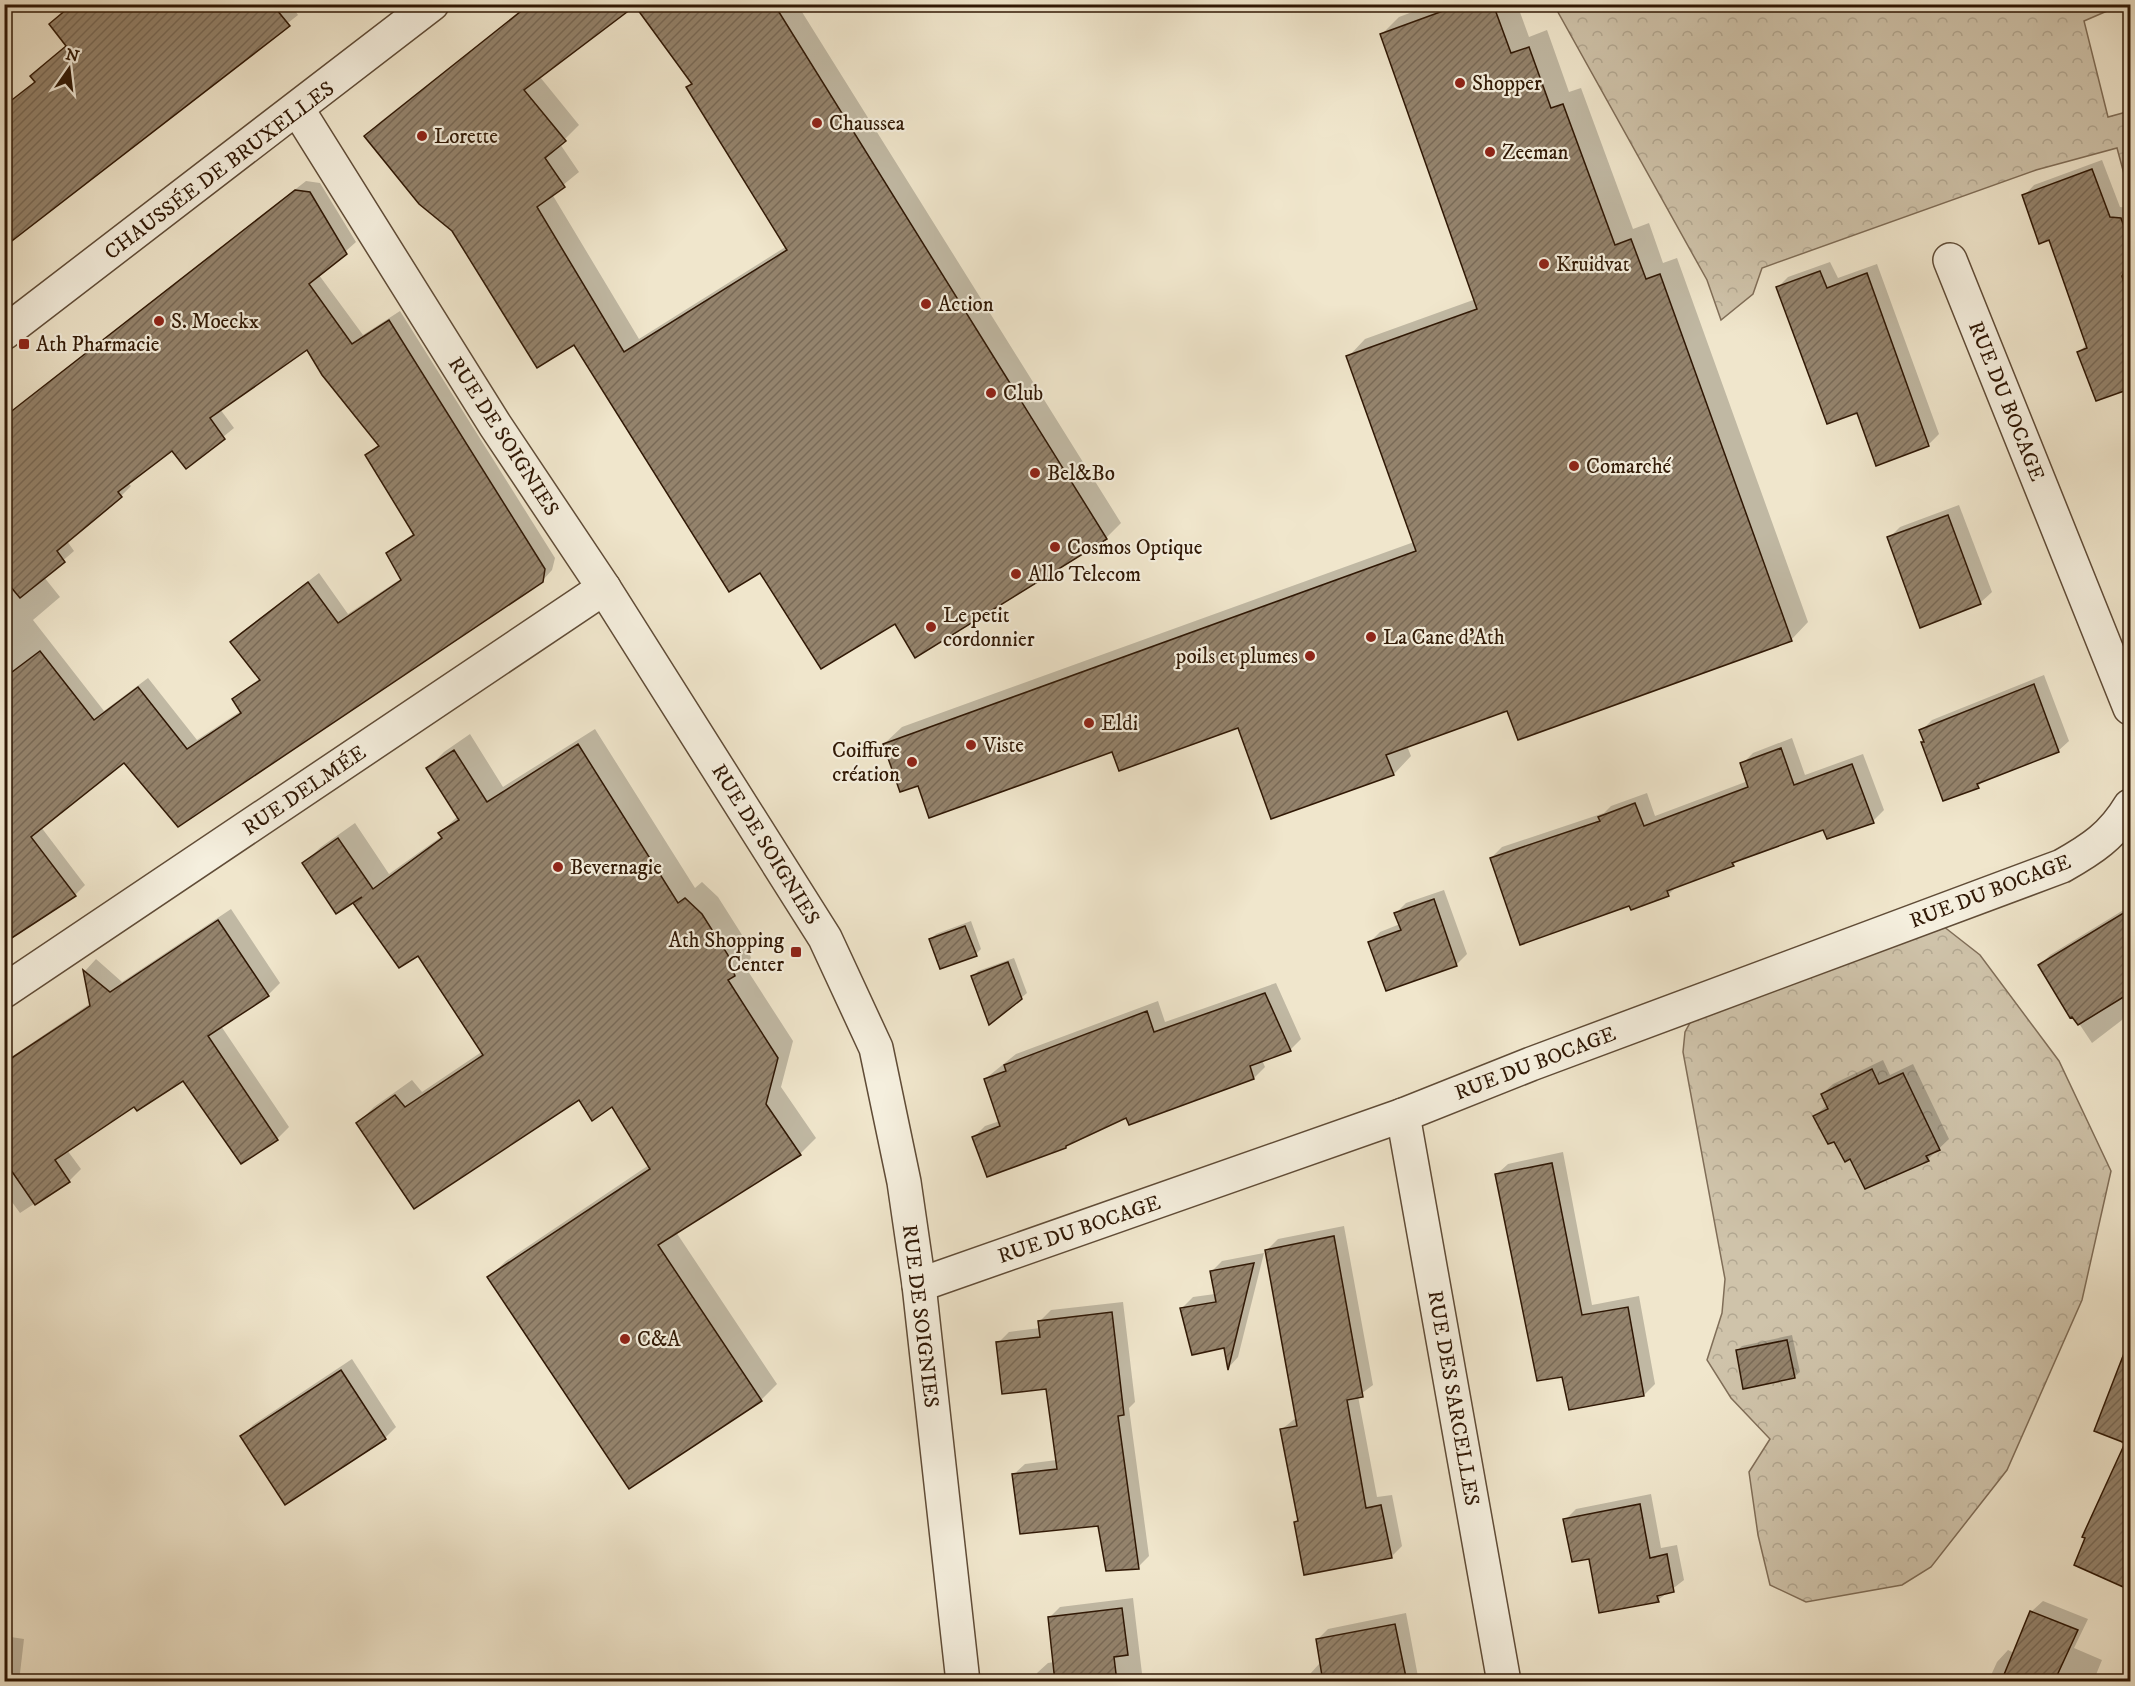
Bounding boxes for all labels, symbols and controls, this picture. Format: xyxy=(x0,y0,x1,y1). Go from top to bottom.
north arrow xyxy=(39,39,99,99)
text: N xyxy=(64,44,81,67)
place label: Shopper xyxy=(1472,71,1542,97)
street label: CHAUSSÉE DE BRUXELLES xyxy=(99,75,340,266)
marker: Shopper xyxy=(1453,76,1467,90)
place label: Chaussea xyxy=(829,111,905,137)
marker: Chaussea xyxy=(810,116,824,130)
place label: Lorette xyxy=(434,124,498,150)
marker: Lorette xyxy=(415,129,429,143)
place label: Zeeman xyxy=(1502,140,1569,166)
marker: Zeeman xyxy=(1483,145,1497,159)
place label: Kruidvat xyxy=(1556,252,1630,278)
marker: Kruidvat xyxy=(1537,257,1551,271)
place label: Action xyxy=(938,292,994,318)
marker: Action xyxy=(919,297,933,311)
place label: S. Moeckx xyxy=(171,309,259,335)
marker: S. Moeckx xyxy=(152,314,166,328)
street label: RUE DU BOCAGE xyxy=(1962,318,2050,485)
place label: Ath Pharmacie xyxy=(36,332,160,358)
marker: Ath Pharmacie xyxy=(17,337,31,351)
street label: RUE DE SOIGNIES xyxy=(442,352,564,521)
place label: Club xyxy=(1003,381,1043,407)
marker: Club xyxy=(984,386,998,400)
place label: Comarché xyxy=(1586,454,1672,480)
marker: Comarché xyxy=(1567,459,1581,473)
place label: Bel&Bo xyxy=(1047,461,1115,487)
marker: Bel&Bo xyxy=(1028,466,1042,480)
place label: Cosmos Optique xyxy=(1067,535,1203,561)
marker: Cosmos Optique xyxy=(1048,540,1062,554)
place label: Allo Telecom xyxy=(1028,562,1141,588)
marker: Allo Telecom xyxy=(1009,567,1023,581)
place label: Le petit cordonnier xyxy=(943,603,1035,653)
marker: Le petit cordonnier xyxy=(924,620,938,634)
place label: La Cane d'Ath xyxy=(1383,625,1505,651)
marker: La Cane d'Ath xyxy=(1364,630,1378,644)
place label: poils et plumes xyxy=(1175,644,1298,670)
marker: poils et plumes xyxy=(1303,649,1317,663)
place label: Eldi xyxy=(1101,711,1138,737)
marker: Eldi xyxy=(1082,716,1096,730)
place label: Viste xyxy=(982,733,1024,759)
place label: Coiffure création xyxy=(832,738,900,788)
marker: Viste xyxy=(964,738,978,752)
street label: RUE DELMÉE xyxy=(237,739,371,842)
marker: Coiffure création xyxy=(905,755,919,769)
street label: RUE DE SOIGNIES xyxy=(705,759,825,930)
street label: RUE DU BOCAGE xyxy=(1906,849,2075,935)
place label: Bevernagie xyxy=(570,855,662,881)
marker: Bevernagie xyxy=(551,860,565,874)
place label: Ath Shopping Center xyxy=(669,928,785,978)
marker: Ath Shopping Center xyxy=(789,945,803,959)
street label: RUE DU BOCAGE xyxy=(1451,1021,1620,1107)
street label: RUE DU BOCAGE xyxy=(995,1190,1164,1270)
street label: RUE DE SOIGNIES xyxy=(896,1223,944,1409)
street label: RUE DES SARCELLES xyxy=(1421,1288,1485,1508)
place label: C&A xyxy=(637,1327,681,1353)
marker: C&A xyxy=(618,1332,632,1346)

